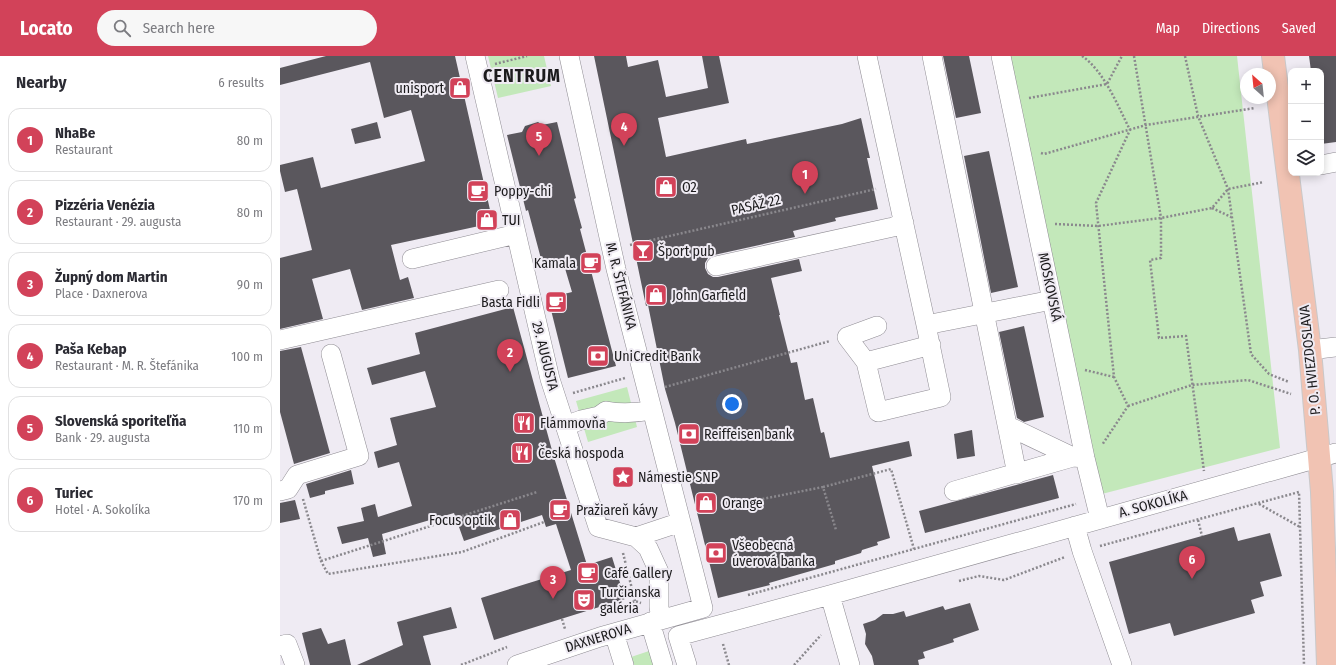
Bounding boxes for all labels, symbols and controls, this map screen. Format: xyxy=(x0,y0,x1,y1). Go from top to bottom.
search box xyxy=(97,10,377,46)
text: Locato xyxy=(20,17,73,40)
icon: search xyxy=(111,17,133,39)
text: Search here xyxy=(143,19,215,37)
text: Map xyxy=(1156,20,1180,37)
text: Directions xyxy=(1202,20,1260,37)
text: Saved xyxy=(1282,20,1316,37)
district label: CENTRUM xyxy=(483,65,561,87)
north arrow xyxy=(1240,68,1276,104)
map controls xyxy=(1288,68,1324,176)
button: + xyxy=(1288,68,1324,104)
text: Nearby xyxy=(16,72,67,93)
text: 6 results xyxy=(218,75,264,90)
shop icon: unisport xyxy=(447,75,473,101)
place label: unisport xyxy=(396,80,444,97)
button: − xyxy=(1288,104,1324,140)
pin: 4 xyxy=(611,113,637,146)
pin: 5 xyxy=(526,123,552,156)
text: NhaBe xyxy=(55,124,95,142)
text: 1 xyxy=(27,133,33,148)
text: 80 m xyxy=(237,133,263,148)
button: layers xyxy=(1288,140,1324,176)
text: Restaurant xyxy=(55,142,113,157)
pin: 1 xyxy=(792,161,818,194)
shop icon: O2 xyxy=(653,174,679,200)
cafe icon: Poppy-chi xyxy=(465,178,491,204)
place label: O2 xyxy=(682,179,697,196)
place label: Poppy-chi xyxy=(494,183,551,200)
street label: PASÁŽ 22 xyxy=(729,190,782,219)
text: Pizzéria Venézia xyxy=(55,196,155,214)
text: 2 xyxy=(27,205,33,220)
text: 80 m xyxy=(237,205,263,220)
shop icon: TUI xyxy=(474,207,500,233)
place label: TUI xyxy=(502,212,520,229)
text: Restaurant · 29. augusta xyxy=(55,214,181,229)
bar icon: Šport pub xyxy=(630,238,656,264)
street label: M. R. ŠTEFÁNIKA xyxy=(602,240,641,332)
place label: Šport pub xyxy=(658,242,715,260)
cafe icon: Kamala xyxy=(578,250,604,276)
street label: MOSKOVSKÁ xyxy=(1034,251,1067,324)
place label: Kamala xyxy=(534,255,576,272)
text: Župný dom Martin xyxy=(55,268,168,286)
text: 3 xyxy=(27,277,33,292)
text: 90 m xyxy=(237,277,263,292)
shop icon: John Garfield xyxy=(643,282,669,308)
text: Place · Daxnerova xyxy=(55,286,148,301)
place label: John Garfield xyxy=(672,287,746,304)
cafe icon: Basta Fidli xyxy=(543,289,569,315)
place label: Basta Fidli xyxy=(481,294,540,311)
street label: P. O. HVIEZDOSLAVA xyxy=(1296,304,1324,416)
street label: 29. AUGUSTA xyxy=(528,320,562,393)
pin: 2 xyxy=(497,339,523,372)
text: Paša Kebap xyxy=(55,340,127,358)
bank icon: UniCredit Bank xyxy=(585,343,611,369)
place label: UniCredit Bank xyxy=(614,348,699,365)
text: 4 xyxy=(27,349,33,364)
text: 100 m xyxy=(231,349,263,364)
text: Restaurant · M. R. Štefánika xyxy=(55,358,199,373)
your location xyxy=(722,394,742,414)
restaurant icon: Flámmovňa xyxy=(511,410,537,436)
text: Slovenská sporiteľňa xyxy=(55,412,187,430)
place label: Flámmovňa xyxy=(540,415,606,432)
text: 5 xyxy=(27,421,33,436)
text: 110 m xyxy=(233,421,263,436)
bank icon: Reiffeisen bank xyxy=(676,421,702,447)
place label: Reiffeisen bank xyxy=(704,426,793,443)
text: Bank · 29. augusta xyxy=(55,430,150,445)
restaurant icon: Česká hospoda xyxy=(509,440,535,466)
place label: Česká hospoda xyxy=(538,444,624,462)
place icon: Námestie SNP xyxy=(610,464,636,490)
place label: Námestie SNP xyxy=(638,469,718,486)
text: Turiec xyxy=(55,484,93,502)
street label: A. SOKOLÍKA xyxy=(1117,486,1190,521)
shop icon: Orange xyxy=(693,490,719,516)
text: 6 xyxy=(27,493,33,508)
text: 170 m xyxy=(233,493,263,508)
place label: Orange xyxy=(722,495,763,512)
cafe icon: Pražiareň kávy xyxy=(547,497,573,523)
text: Hotel · A. Sokolíka xyxy=(55,502,150,517)
place label: Pražiareň kávy xyxy=(576,502,659,519)
shop icon: Focus optik xyxy=(497,507,523,533)
place label: Focus optik xyxy=(429,512,494,529)
place label: Všeobecná úverová banka xyxy=(732,537,815,570)
bank icon: Všeobecná úverová banka xyxy=(703,540,729,566)
pin: 6 xyxy=(1179,546,1205,579)
cafe icon: Café Gallery xyxy=(575,560,601,586)
place label: Café Gallery xyxy=(604,565,673,582)
pin: 3 xyxy=(540,566,566,599)
place label: Turčianska galéria xyxy=(600,584,661,617)
theatre icon: Turčianska galéria xyxy=(571,587,597,613)
street label: DAXNEROVA xyxy=(563,620,633,656)

